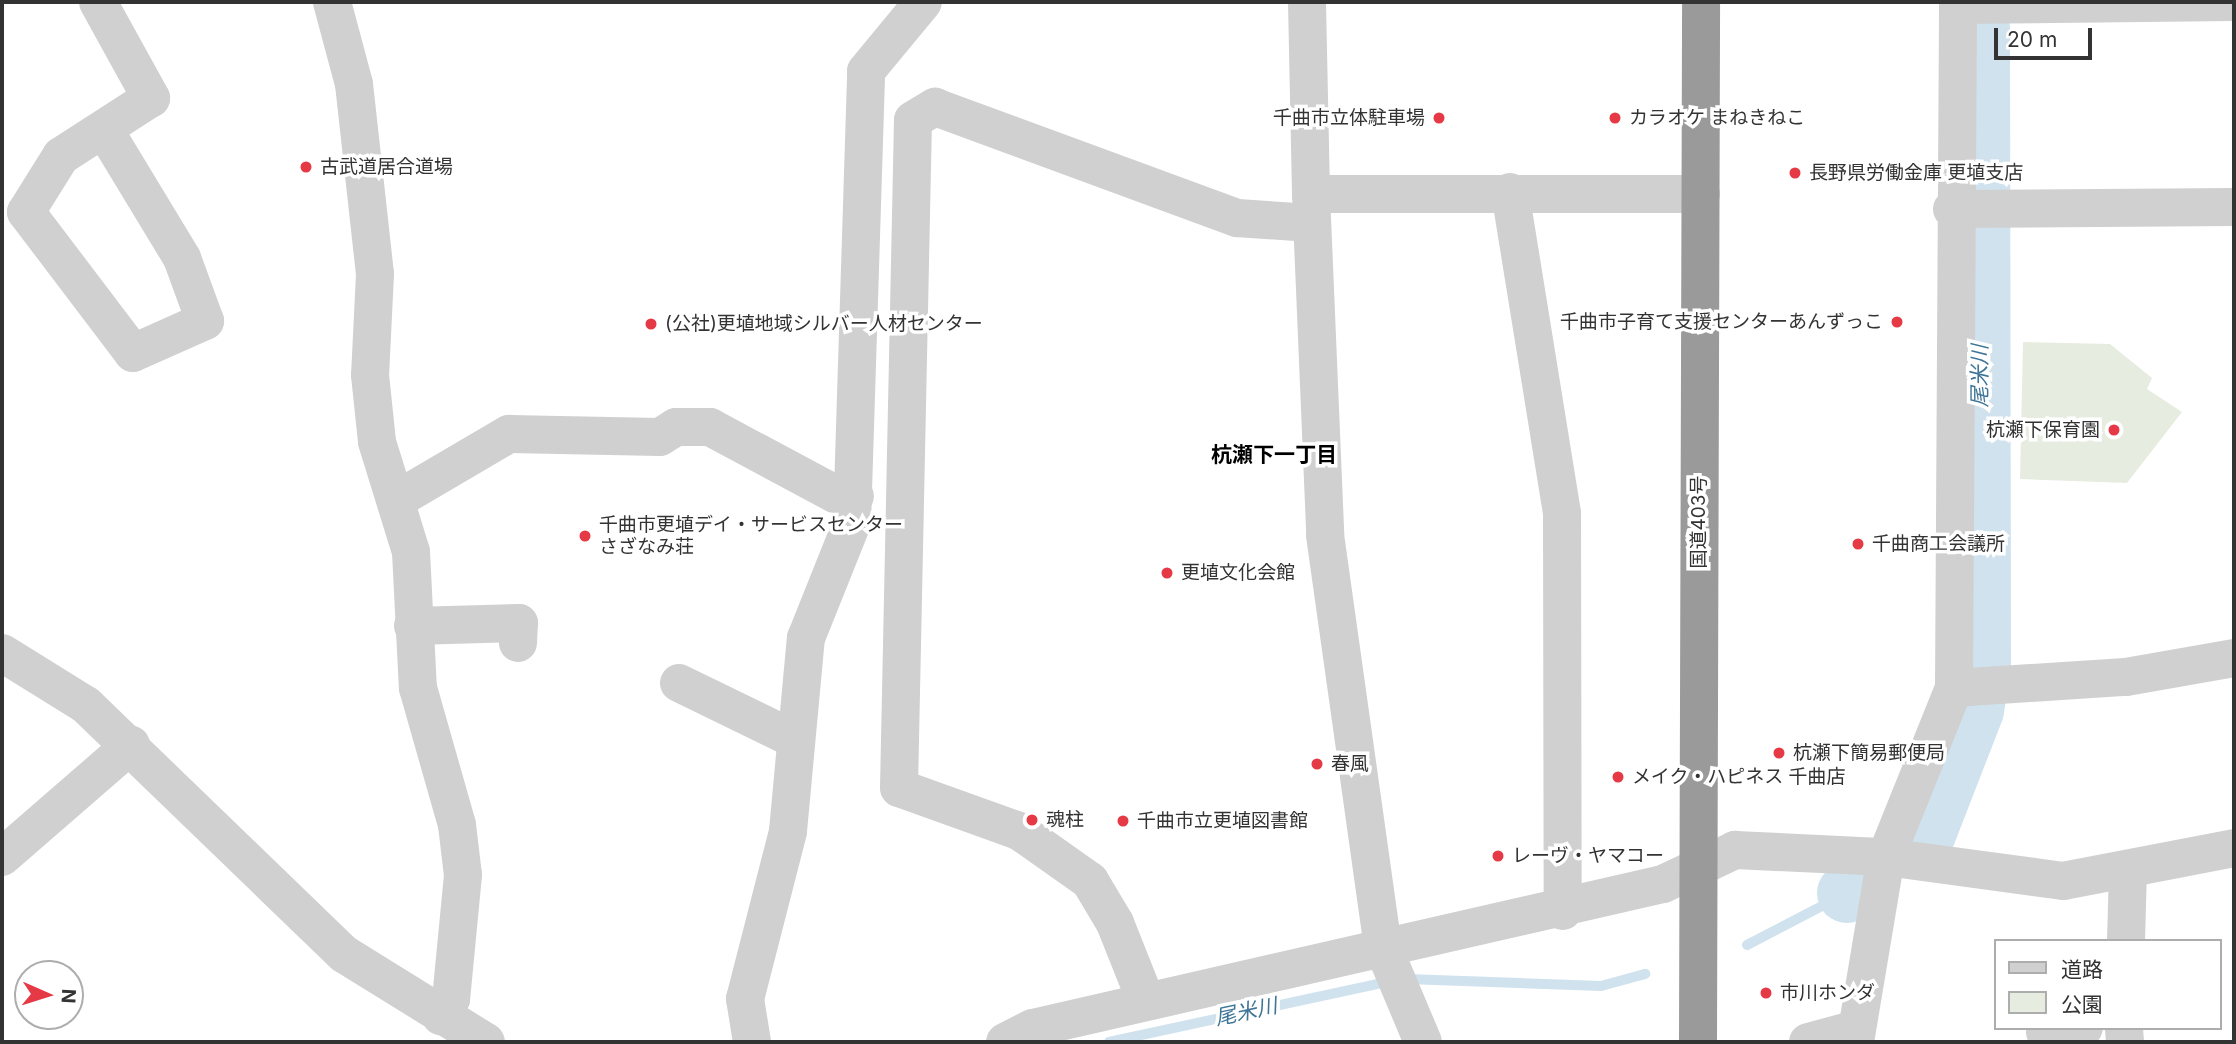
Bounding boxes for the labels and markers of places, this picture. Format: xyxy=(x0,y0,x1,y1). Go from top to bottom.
place label: 千曲市立体駐車場 xyxy=(1273,107,1425,129)
place label: カラオケ まねきねこ xyxy=(1629,107,1805,129)
marker: 千曲市立体駐車場 xyxy=(1431,110,1447,126)
marker: カラオケ まねきねこ xyxy=(1607,110,1623,126)
place label: 古武道居合道場 xyxy=(320,156,453,178)
marker: 古武道居合道場 xyxy=(298,159,314,175)
place label: 長野県労働金庫 更埴支店 xyxy=(1809,162,2023,184)
marker: 長野県労働金庫 更埴支店 xyxy=(1787,165,1803,181)
place label: 千曲市子育て支援センターあんずっこ xyxy=(1560,311,1883,333)
place label: (公社)更埴地域シルバー人材センター xyxy=(665,313,983,335)
marker: 千曲市子育て支援センターあんずっこ xyxy=(1889,314,1905,330)
marker: (公社)更埴地域シルバー人材センター xyxy=(643,316,659,332)
place label: 杭瀬下保育園 xyxy=(1986,419,2100,441)
marker: 杭瀬下保育園 xyxy=(2106,422,2122,438)
place label: 千曲市更埴デイ・サービスセンター さざなみ荘 xyxy=(599,514,903,558)
marker: 千曲市更埴デイ・サービスセンター さざなみ荘 xyxy=(577,528,593,544)
place label: 千曲商工会議所 xyxy=(1872,533,2005,555)
marker: 千曲商工会議所 xyxy=(1850,536,1866,552)
place label: 更埴文化会館 xyxy=(1181,562,1295,584)
marker: 更埴文化会館 xyxy=(1159,565,1175,581)
place label: 杭瀬下簡易郵便局 xyxy=(1793,742,1945,764)
marker: 杭瀬下簡易郵便局 xyxy=(1771,745,1787,761)
place label: 春風 xyxy=(1331,753,1369,775)
marker: 春風 xyxy=(1309,756,1325,772)
place label: メイク・ハピネス 千曲店 xyxy=(1632,766,1846,788)
marker: メイク・ハピネス 千曲店 xyxy=(1610,769,1626,785)
place label: 魂柱 xyxy=(1046,809,1084,831)
place label: 千曲市立更埴図書館 xyxy=(1137,810,1308,832)
marker: 魂柱 xyxy=(1024,812,1040,828)
marker: 千曲市立更埴図書館 xyxy=(1115,813,1131,829)
place label: レーヴ・ヤマコー xyxy=(1512,845,1664,867)
marker: レーヴ・ヤマコー xyxy=(1490,848,1506,864)
place label: 市川ホンダ xyxy=(1780,982,1875,1004)
marker: 市川ホンダ xyxy=(1758,985,1774,1001)

